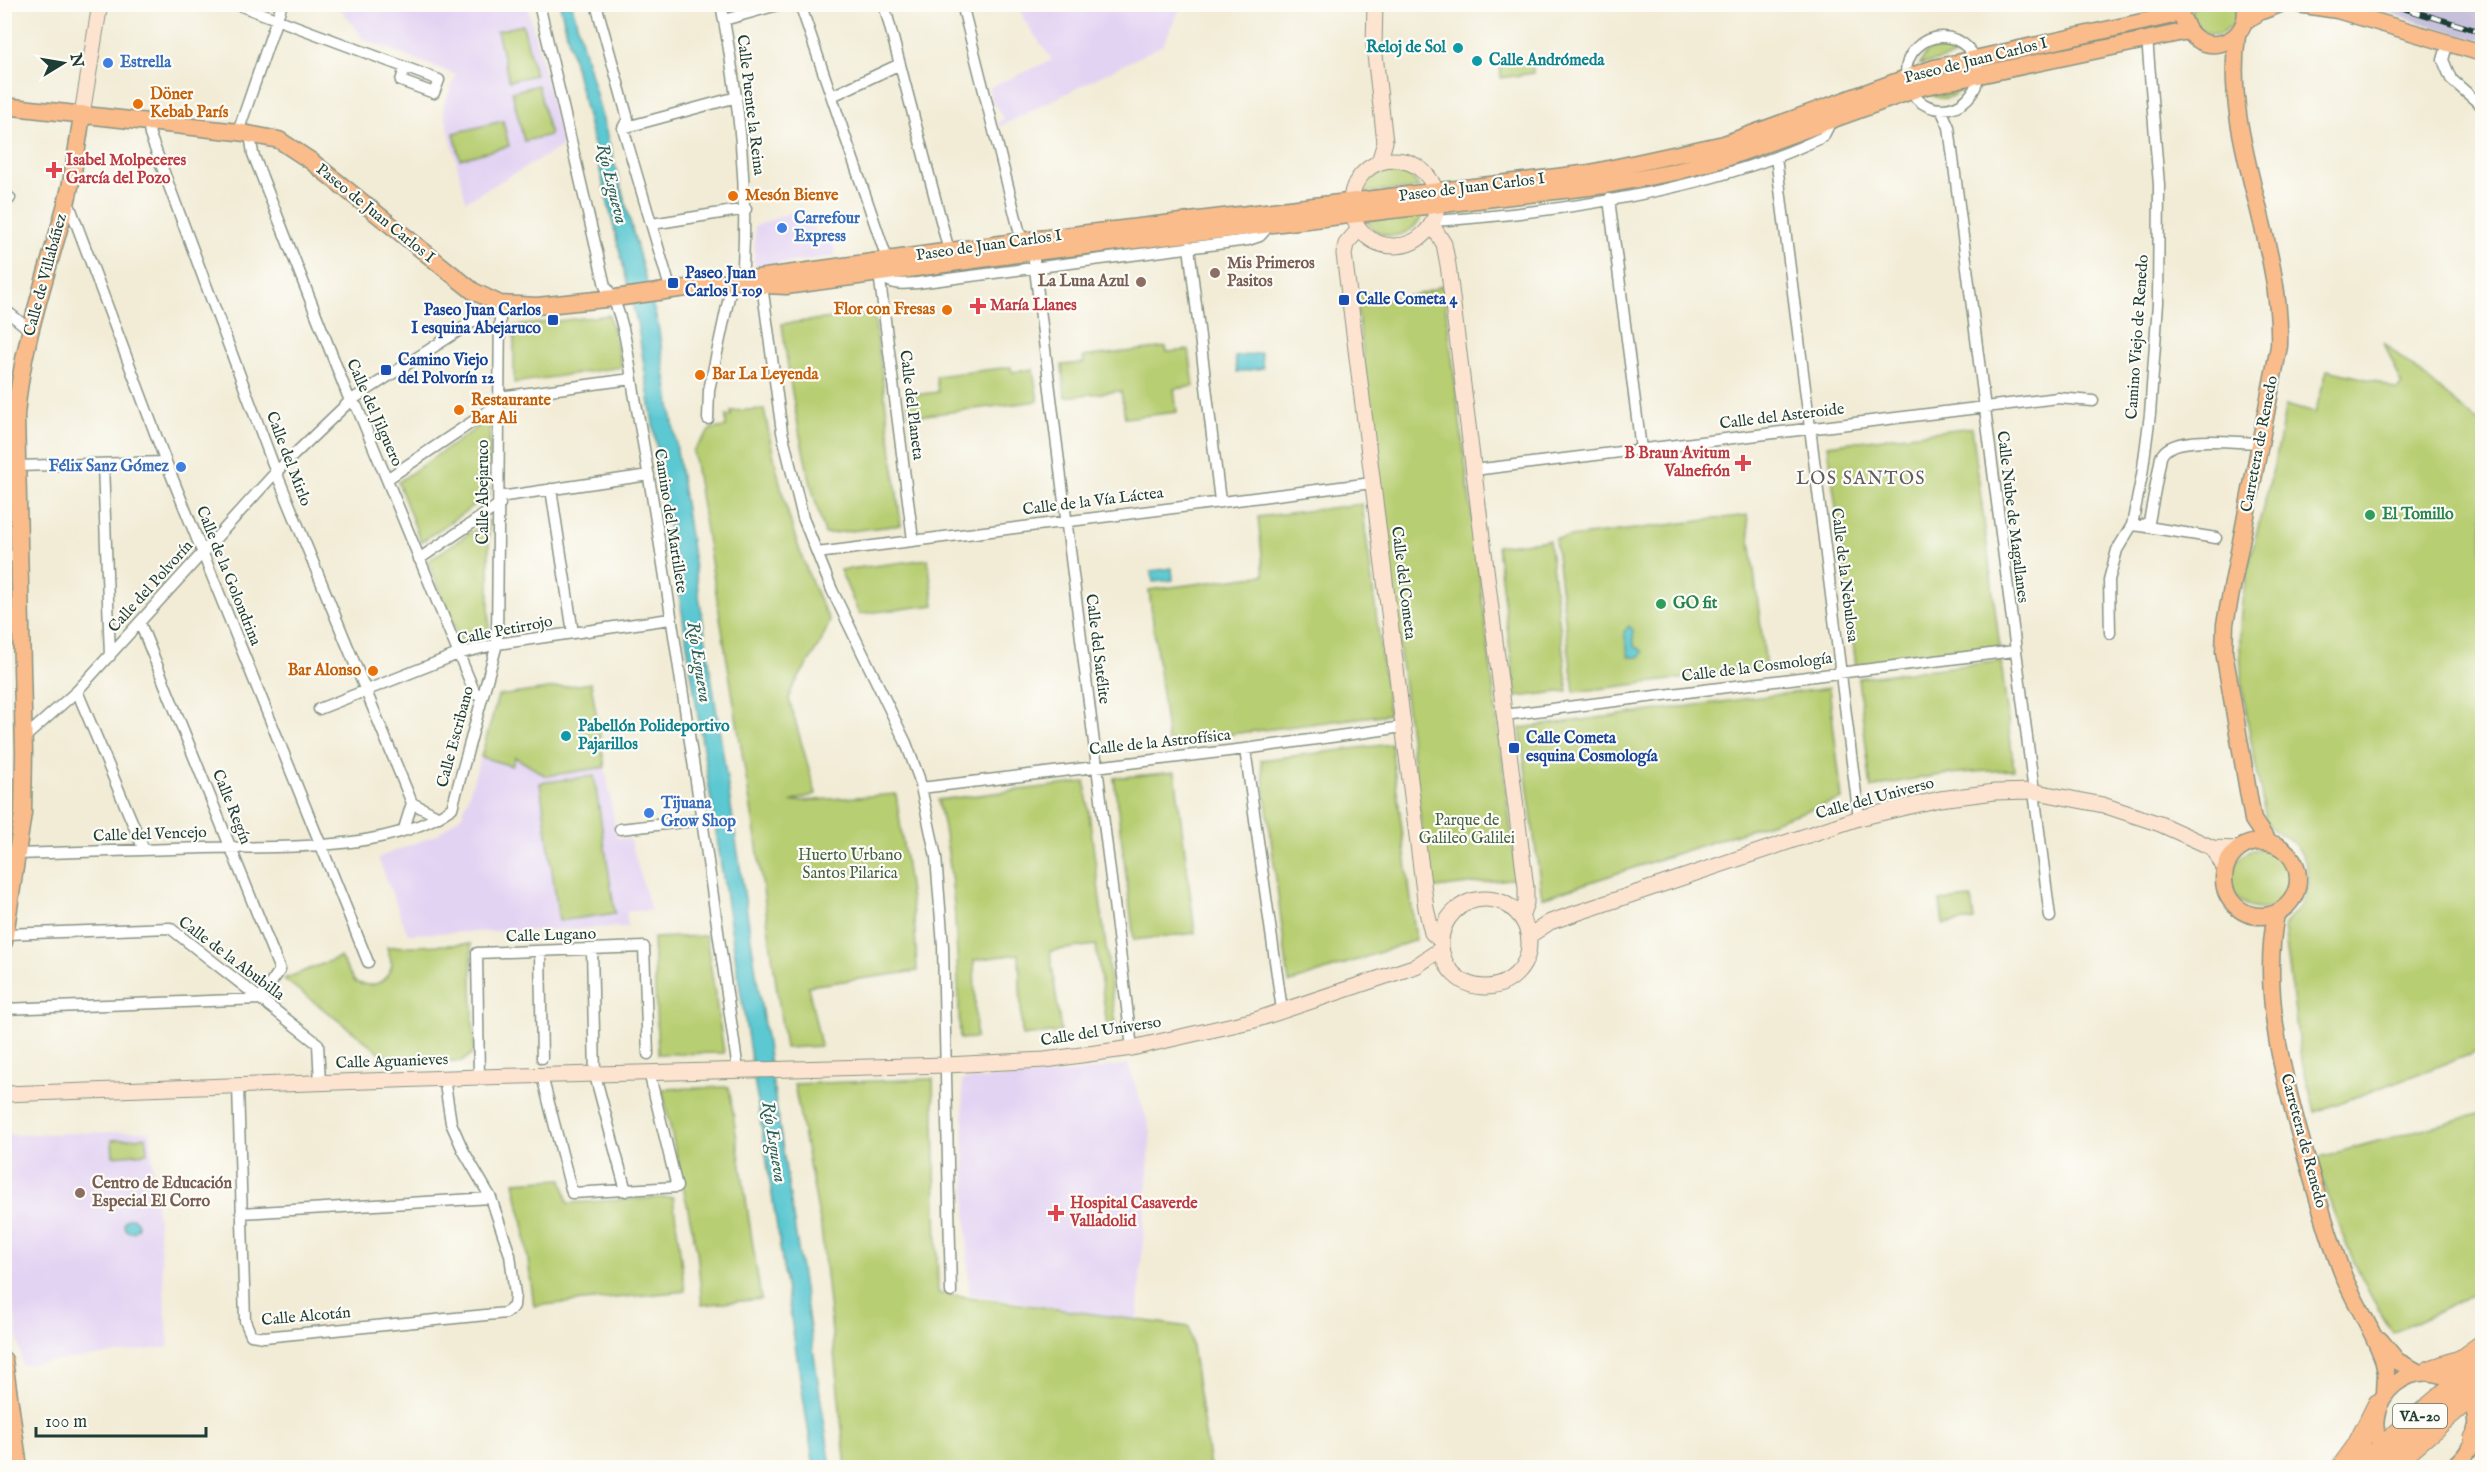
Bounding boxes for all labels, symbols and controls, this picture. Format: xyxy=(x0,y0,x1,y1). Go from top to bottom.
north arrow xyxy=(33,33,93,93)
street label: Paseo de Juan Carlos I xyxy=(1902,33,2050,88)
street label: Calle Puente la Reina xyxy=(731,34,769,177)
place label: Reloj de Sol xyxy=(1366,38,1447,58)
marker: Reloj de Sol xyxy=(1451,41,1465,55)
text: N xyxy=(64,51,87,69)
place label: Calle Andrómeda xyxy=(1489,51,1605,71)
place label: Estrella xyxy=(120,53,172,73)
marker: Calle Andrómeda xyxy=(1470,54,1484,68)
marker: Estrella xyxy=(101,56,115,70)
place label: Döner Kebab París xyxy=(150,85,229,123)
marker: Döner Kebab París xyxy=(131,97,145,111)
water label: Río Esgueva xyxy=(590,141,632,227)
place label: Isabel Molpeceres García del Pozo xyxy=(66,151,186,189)
street label: Paseo de Juan Carlos I xyxy=(312,160,438,268)
marker: Isabel Molpeceres García del Pozo xyxy=(47,163,61,177)
street label: Paseo de Juan Carlos I xyxy=(1398,169,1546,207)
place label: Mesón Bienve xyxy=(745,186,839,206)
marker: Mesón Bienve xyxy=(726,189,740,203)
place label: Carrefour Express xyxy=(794,209,860,247)
street label: Calle de Villabáñez xyxy=(20,211,72,339)
marker: Carrefour Express xyxy=(775,221,789,235)
street label: Paseo de Juan Carlos I xyxy=(915,226,1063,266)
street label: Camino Viejo de Renedo xyxy=(2122,253,2154,420)
place label: Mis Primeros Pasitos xyxy=(1227,254,1315,292)
place label: Paseo Juan Carlos I 109 xyxy=(685,264,762,302)
marker: Mis Primeros Pasitos xyxy=(1208,266,1222,280)
place label: La Luna Azul xyxy=(1038,272,1130,292)
marker: La Luna Azul xyxy=(1134,275,1148,289)
marker: Paseo Juan Carlos I 109 xyxy=(666,276,680,290)
place label: Calle Cometa 4 xyxy=(1356,290,1458,310)
marker: Calle Cometa 4 xyxy=(1337,293,1351,307)
place label: María Llanes xyxy=(990,296,1077,316)
marker: María Llanes xyxy=(971,299,985,313)
place label: Flor con Fresas xyxy=(834,300,935,320)
place label: Paseo Juan Carlos I esquina Abejaruco xyxy=(411,301,541,339)
marker: Flor con Fresas xyxy=(940,303,954,317)
marker: Paseo Juan Carlos I esquina Abejaruco xyxy=(546,313,560,327)
street label: Calle del Planeta xyxy=(894,349,928,461)
place label: Camino Viejo del Polvorín 12 xyxy=(398,351,495,389)
street label: Calle del Jilguero xyxy=(341,356,407,470)
marker: Camino Viejo del Polvorín 12 xyxy=(379,363,393,377)
place label: Bar La Leyenda xyxy=(712,365,820,385)
marker: Bar La Leyenda xyxy=(693,368,707,382)
street label: Carretera de Renedo xyxy=(2237,374,2283,514)
place label: Restaurante Bar Ali xyxy=(471,391,552,429)
street label: Calle del Asteroide xyxy=(1719,399,1845,435)
marker: Restaurante Bar Ali xyxy=(452,403,466,417)
street label: Calle del Mirlo xyxy=(261,409,315,509)
street label: Calle Nube de Magallanes xyxy=(1992,430,2033,604)
street label: Calle Abejaruco xyxy=(474,439,494,544)
place label: B Braun Avitum Valnefrón xyxy=(1624,444,1731,482)
street label: Camino del Martillete xyxy=(649,447,691,595)
marker: B Braun Avitum Valnefrón xyxy=(1734,454,1752,472)
place label: Félix Sanz Gómez xyxy=(49,457,170,477)
marker: Félix Sanz Gómez xyxy=(174,460,188,474)
district label: LOS SANTOS xyxy=(1796,468,1926,491)
street label: Calle de la Vía Láctea xyxy=(1021,483,1165,521)
street label: Calle de la Golondrina xyxy=(191,503,265,649)
place label: El Tomillo xyxy=(2382,505,2454,525)
street label: Calle de la Nebulosa xyxy=(1826,507,1862,643)
marker: El Tomillo xyxy=(2363,508,2377,522)
street label: Calle del Cometa xyxy=(1386,525,1420,641)
street label: Calle del Polvorín xyxy=(104,536,198,637)
street label: Calle del Satélite xyxy=(1080,593,1114,705)
place label: GO fit xyxy=(1673,594,1718,614)
marker: GO fit xyxy=(1654,597,1668,611)
street label: Calle Petirrojo xyxy=(456,612,555,650)
water label: Río Esgueva xyxy=(680,620,716,704)
street label: Calle de la Cosmología xyxy=(1681,649,1833,687)
place label: Bar Alonso xyxy=(288,661,361,681)
marker: Bar Alonso xyxy=(366,664,380,678)
street label: Calle Escribano xyxy=(433,684,479,790)
place label: Pabellón Polideportivo Pajarillos xyxy=(578,717,730,755)
street label: Calle de la Astrofísica xyxy=(1088,726,1232,760)
marker: Pabellón Polideportivo Pajarillos xyxy=(559,729,573,743)
place label: Calle Cometa esquina Cosmología xyxy=(1526,729,1659,767)
marker: Calle Cometa esquina Cosmología xyxy=(1507,741,1521,755)
street label: Calle Regín xyxy=(207,767,255,848)
street label: Calle del Universo xyxy=(1814,773,1937,824)
place label: Tijuana Grow Shop xyxy=(660,794,736,832)
marker: Tijuana Grow Shop xyxy=(642,806,656,820)
park label: Parque de Galileo Galilei xyxy=(1419,811,1515,849)
street label: Calle del Vencejo xyxy=(93,823,208,847)
park label: Huerto Urbano Santos Pilarica xyxy=(798,846,902,884)
street label: Calle de la Abubilla xyxy=(174,912,288,1006)
street label: Calle Lugano xyxy=(506,924,597,948)
street label: Calle del Universo xyxy=(1039,1013,1163,1051)
street label: Calle Aguanieves xyxy=(335,1050,449,1074)
street label: Carretera de Renedo xyxy=(2275,1072,2331,1211)
water label: Río Esgueva xyxy=(755,1100,791,1184)
place label: Centro de Educación Especial El Corro xyxy=(92,1174,232,1212)
marker: Centro de Educación Especial El Corro xyxy=(73,1186,87,1200)
place label: Hospital Casaverde Valladolid xyxy=(1069,1194,1198,1232)
marker: Hospital Casaverde Valladolid xyxy=(1047,1204,1065,1222)
street label: Calle Alcotán xyxy=(261,1303,352,1331)
scale bar xyxy=(36,1400,206,1438)
road number: VA-20 xyxy=(2393,1404,2447,1428)
text: 100 m xyxy=(45,1411,87,1434)

